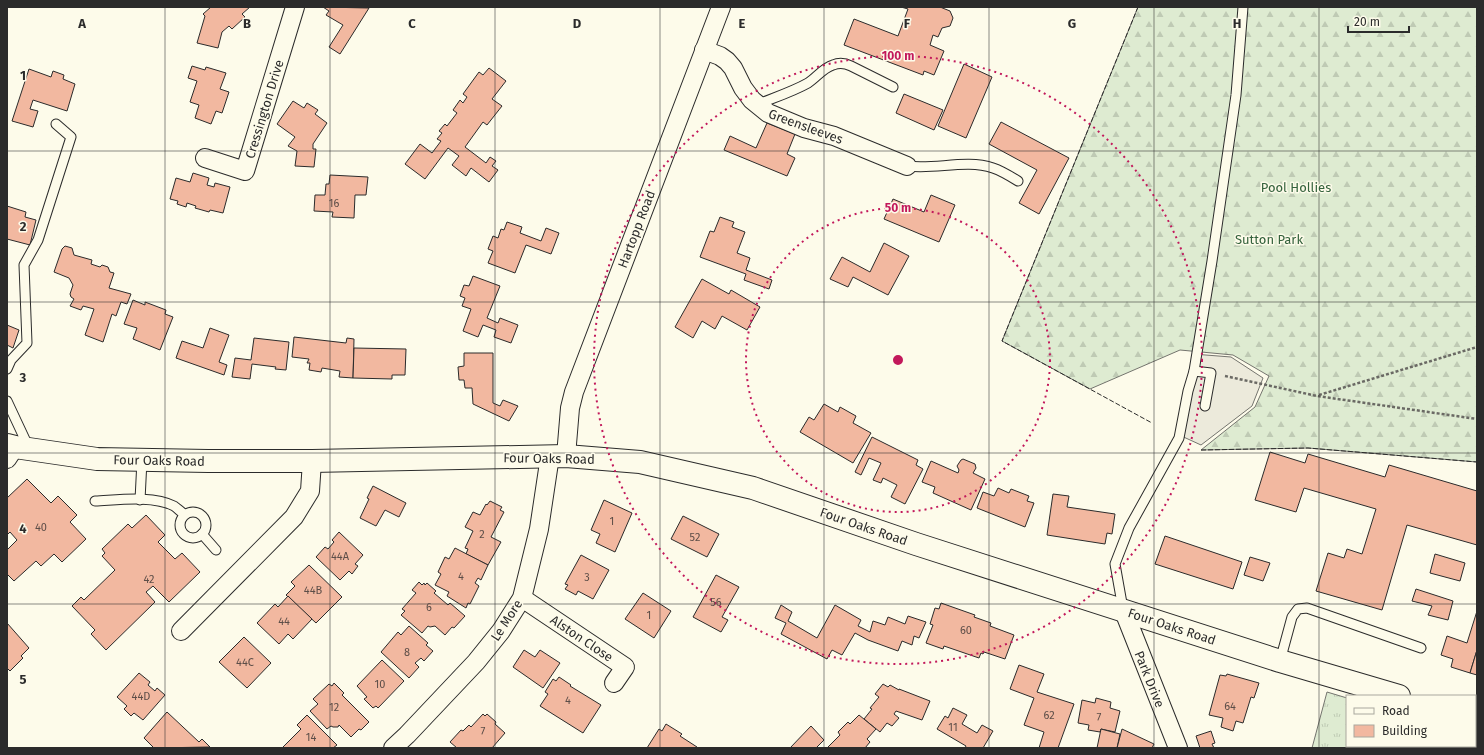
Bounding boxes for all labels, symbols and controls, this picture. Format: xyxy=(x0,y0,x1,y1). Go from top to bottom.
scale bar xyxy=(1348,8,1409,34)
text: 20 m xyxy=(1354,15,1380,29)
text: A xyxy=(77,16,86,31)
text: B xyxy=(243,16,251,31)
text: C xyxy=(408,16,416,31)
text: D xyxy=(573,16,582,31)
text: E xyxy=(739,16,746,31)
text: F xyxy=(904,16,911,31)
text: G xyxy=(1068,16,1076,31)
text: H xyxy=(1233,16,1241,31)
text: 100 m xyxy=(882,49,914,63)
street label: Cressington Drive xyxy=(242,58,287,160)
text: 1 xyxy=(20,68,26,83)
street label: Greensleeves xyxy=(767,106,845,147)
park label: Pool Hollies xyxy=(1261,180,1331,195)
street label: Hartopp Road xyxy=(615,188,658,270)
house number: 16 xyxy=(329,197,339,210)
text: 50 m xyxy=(885,201,911,215)
text: 2 xyxy=(20,219,27,234)
park label: Sutton Park xyxy=(1235,232,1303,247)
centre of rings xyxy=(891,353,905,367)
text: 3 xyxy=(19,370,27,385)
street label: Four Oaks Road xyxy=(503,450,595,467)
street label: Four Oaks Road xyxy=(113,452,205,469)
street label: Four Oaks Road xyxy=(818,504,910,548)
house number: 1 xyxy=(610,515,614,528)
text: 4 xyxy=(19,521,27,536)
house number: 40 xyxy=(35,521,47,534)
house number: 2 xyxy=(479,528,485,541)
house number: 52 xyxy=(690,531,700,544)
house number: 44A xyxy=(331,550,350,563)
house number: 4 xyxy=(458,570,464,583)
house number: 3 xyxy=(584,571,590,584)
house number: 42 xyxy=(143,573,155,586)
house number: 44B xyxy=(304,584,323,597)
house number: 56 xyxy=(710,596,722,609)
street label: Le More xyxy=(488,597,525,644)
house number: 6 xyxy=(426,601,432,614)
street label: Four Oaks Road xyxy=(1126,605,1218,648)
house number: 1 xyxy=(647,609,651,622)
street label: Alston Close xyxy=(548,612,616,665)
house number: 44 xyxy=(278,615,290,628)
house number: 60 xyxy=(960,624,972,637)
house number: 8 xyxy=(404,646,410,659)
street label: Park Drive xyxy=(1131,649,1168,710)
house number: 44C xyxy=(236,656,254,669)
text: 5 xyxy=(20,672,27,687)
house number: 10 xyxy=(375,678,385,691)
house number: 44D xyxy=(132,690,150,703)
house number: 4 xyxy=(565,694,571,707)
legend xyxy=(1346,695,1476,747)
house number: 64 xyxy=(1224,700,1236,713)
house number: 12 xyxy=(329,701,339,714)
text: Road xyxy=(1382,704,1410,718)
house number: 62 xyxy=(1043,709,1055,722)
house number: 7 xyxy=(1097,711,1102,724)
house number: 11 xyxy=(948,721,958,734)
text: Building xyxy=(1382,724,1428,738)
house number: 7 xyxy=(481,725,486,738)
house number: 14 xyxy=(306,731,316,744)

